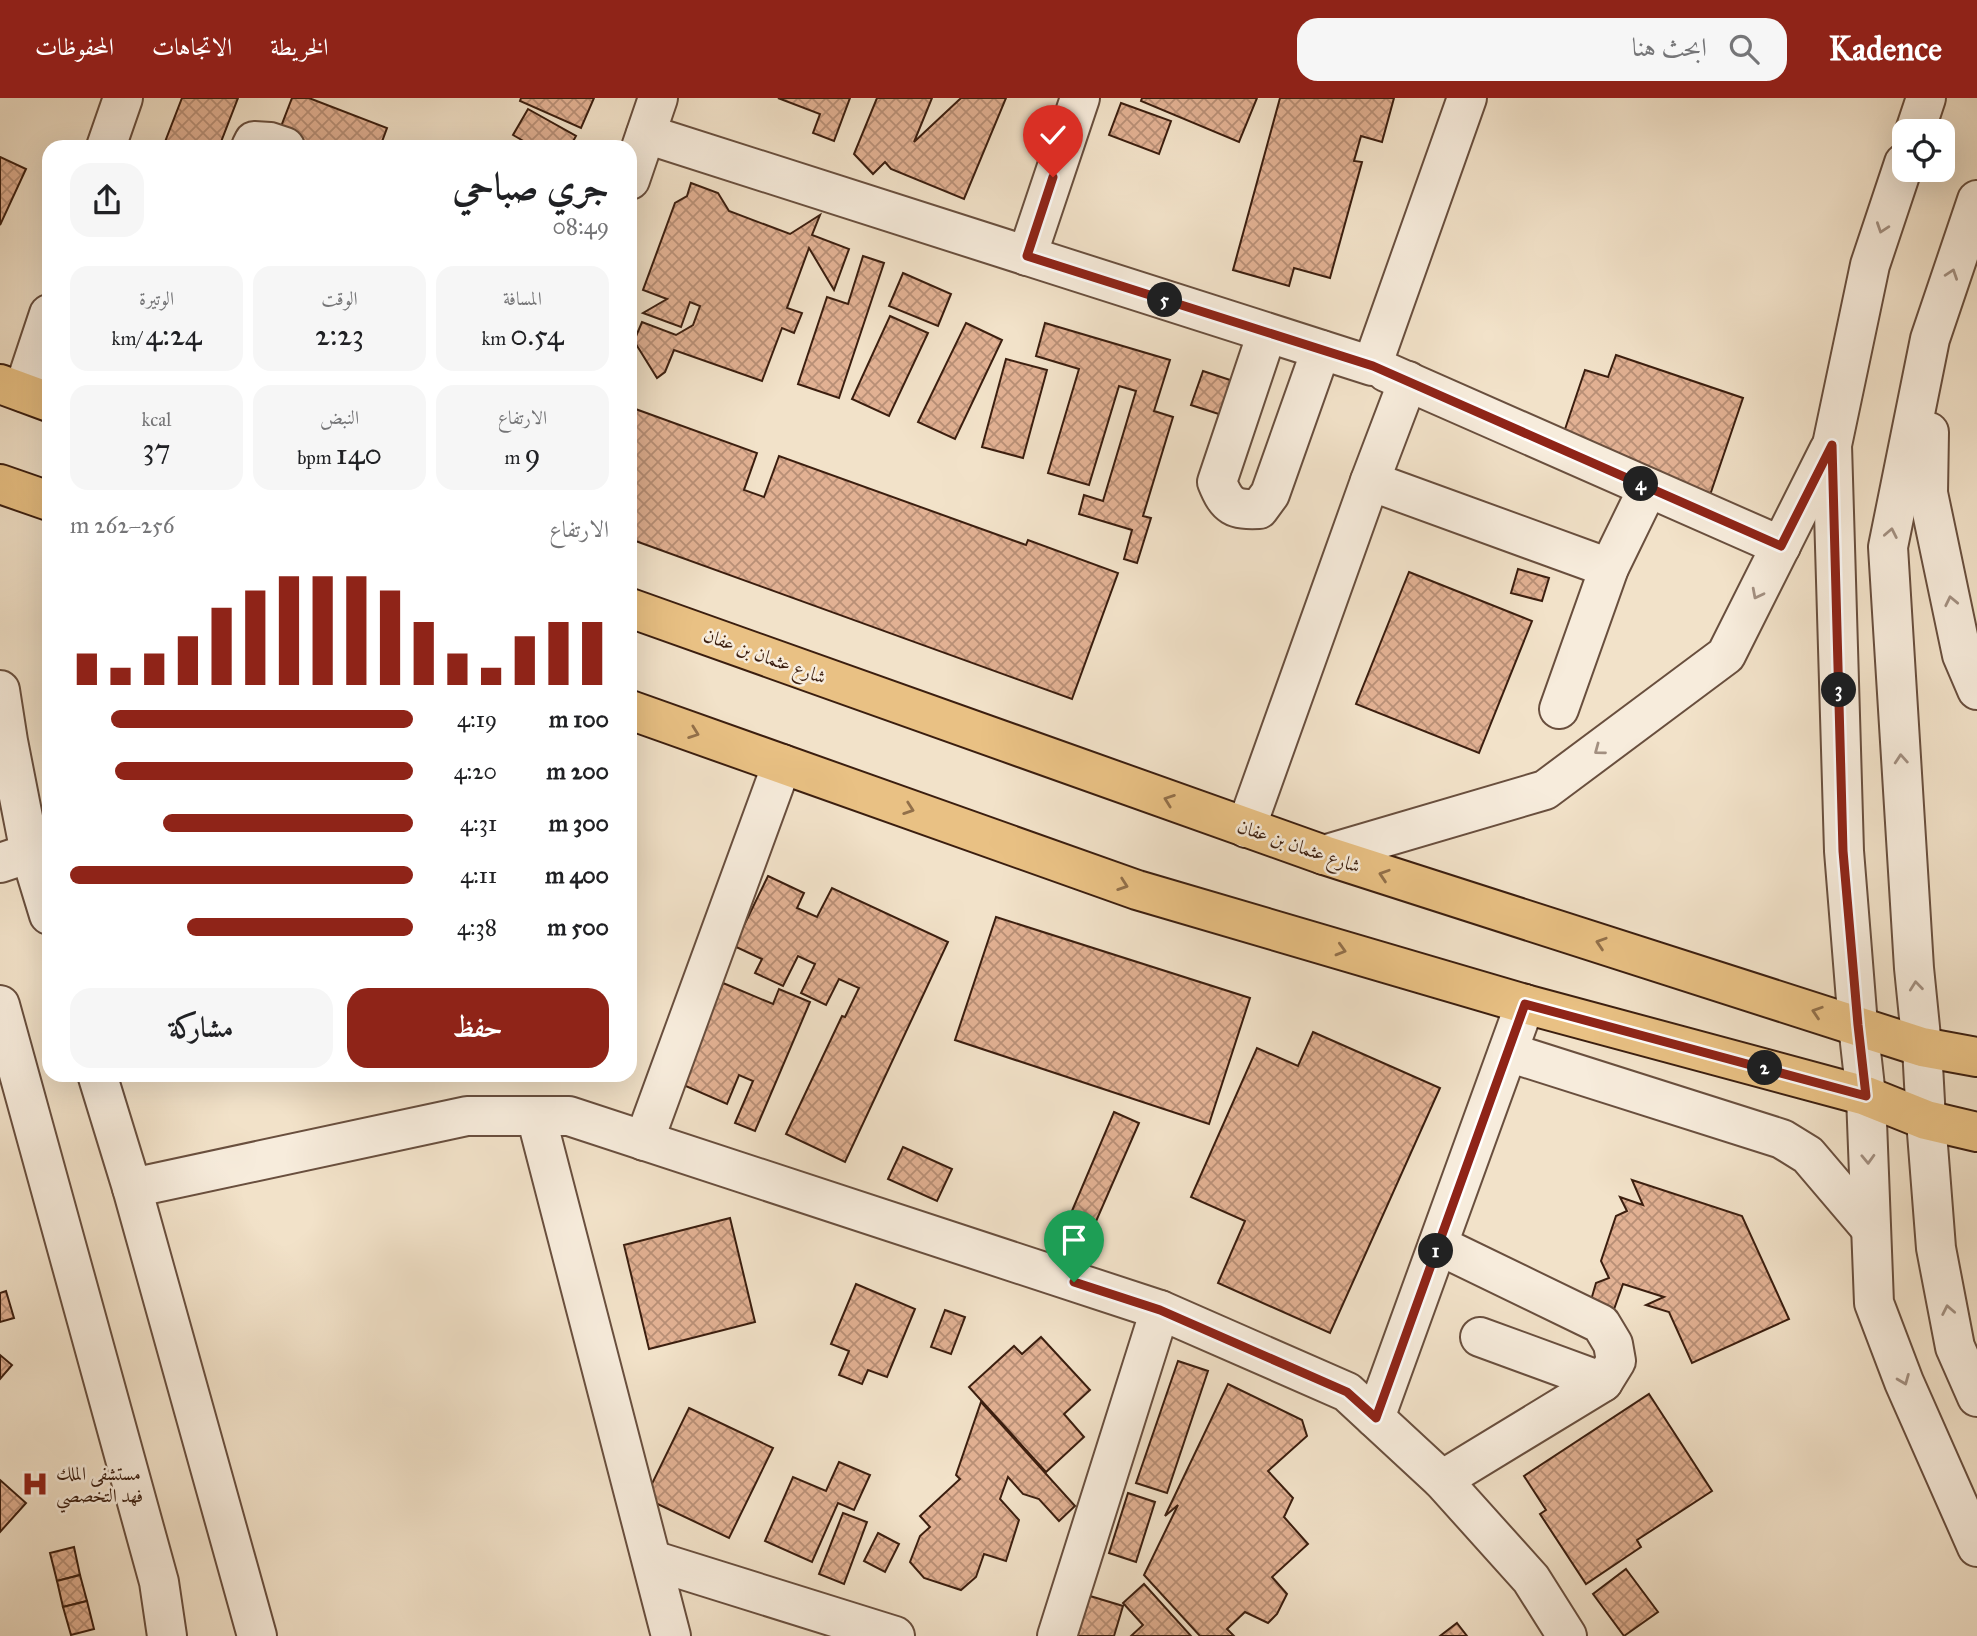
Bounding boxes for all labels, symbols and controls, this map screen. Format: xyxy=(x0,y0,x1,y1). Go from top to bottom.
search box xyxy=(1297,18,1787,81)
text: Kadence xyxy=(1829,29,1942,69)
icon: search xyxy=(1725,30,1763,68)
text: ابحث هنا xyxy=(1632,31,1707,63)
text: المحفوظات xyxy=(35,32,114,62)
text: الاتجاهات xyxy=(152,32,232,62)
text: الخريطة xyxy=(270,32,329,62)
pin xyxy=(1023,105,1083,177)
icon: check xyxy=(1034,116,1072,154)
map controls xyxy=(1892,119,1955,182)
button: locate xyxy=(1892,119,1955,182)
button: share xyxy=(70,163,144,237)
text: جري صباحي xyxy=(452,163,609,209)
text: 08:49 xyxy=(552,212,609,240)
one-way arrow xyxy=(1876,221,1890,233)
one-way arrow xyxy=(1944,269,1958,281)
pin: 5 xyxy=(1148,282,1182,318)
text: الوتيرة xyxy=(139,287,174,310)
text: الوقت xyxy=(321,287,358,310)
text: المسافة xyxy=(503,287,542,310)
text: 5 xyxy=(1160,288,1169,311)
text: 4:24 xyxy=(146,317,201,353)
text: 2:23 xyxy=(315,317,364,353)
text: 0.54 xyxy=(510,317,564,353)
text: /km xyxy=(112,327,146,350)
text: km xyxy=(481,327,510,350)
text: النبض xyxy=(320,406,359,429)
text: الارتفاع xyxy=(498,406,547,429)
text: kcal xyxy=(142,408,171,431)
text: 37 xyxy=(142,431,171,467)
text: 140 xyxy=(336,436,382,472)
text: 9 xyxy=(524,436,541,472)
text: bpm xyxy=(297,446,336,469)
text: m xyxy=(504,446,524,469)
pin: 4 xyxy=(1624,466,1658,502)
text: 4 xyxy=(1635,472,1646,495)
text: 256–262 m xyxy=(70,511,174,539)
text: الارتفاع xyxy=(549,515,609,543)
one-way arrow xyxy=(1883,527,1898,539)
one-way arrow xyxy=(1751,586,1765,599)
one-way arrow xyxy=(1944,595,1959,607)
street label: شارع عثمان بن عفان xyxy=(699,623,829,693)
pin: 3 xyxy=(1822,672,1856,708)
text: 3 xyxy=(1835,678,1842,701)
text: 4:19 xyxy=(457,705,497,733)
text: 100 m xyxy=(549,705,609,733)
one-way arrow xyxy=(688,725,700,739)
one-way arrow xyxy=(1594,742,1607,754)
one-way arrow xyxy=(1894,754,1909,765)
text: 4:20 xyxy=(454,757,497,785)
text: 200 m xyxy=(547,757,609,785)
one-way arrow xyxy=(1163,794,1175,808)
one-way arrow xyxy=(902,801,914,815)
text: 4:31 xyxy=(460,809,497,837)
text: 300 m xyxy=(549,809,609,837)
street label: شارع عثمان بن عفان xyxy=(1233,814,1364,882)
text: 4:11 xyxy=(460,861,497,889)
text: 400 m xyxy=(545,861,609,889)
one-way arrow xyxy=(1378,868,1390,883)
one-way arrow xyxy=(1117,877,1129,891)
text: 4:38 xyxy=(457,913,497,941)
text: 500 m xyxy=(547,913,609,941)
one-way arrow xyxy=(1595,937,1607,952)
one-way arrow xyxy=(1335,941,1347,956)
one-way arrow xyxy=(1909,981,1924,992)
button: مشاركة xyxy=(70,988,333,1068)
button: حفظ xyxy=(347,988,609,1068)
one-way arrow xyxy=(1812,1006,1824,1021)
pin: 2 xyxy=(1748,1051,1782,1086)
text: 2 xyxy=(1760,1056,1769,1079)
one-way arrow xyxy=(1861,1153,1876,1164)
pin xyxy=(1044,1210,1104,1282)
icon: arrive xyxy=(1055,1221,1093,1259)
pin: 1 xyxy=(1418,1234,1454,1268)
text: 1 xyxy=(1432,1239,1439,1262)
one-way arrow xyxy=(1941,1304,1956,1316)
one-way arrow xyxy=(1895,1374,1909,1386)
place label: مستشفى الملك فهد التخصصي xyxy=(56,1462,143,1513)
hospital icon: مستشفى الملك فهد التخصصي xyxy=(20,1469,50,1499)

